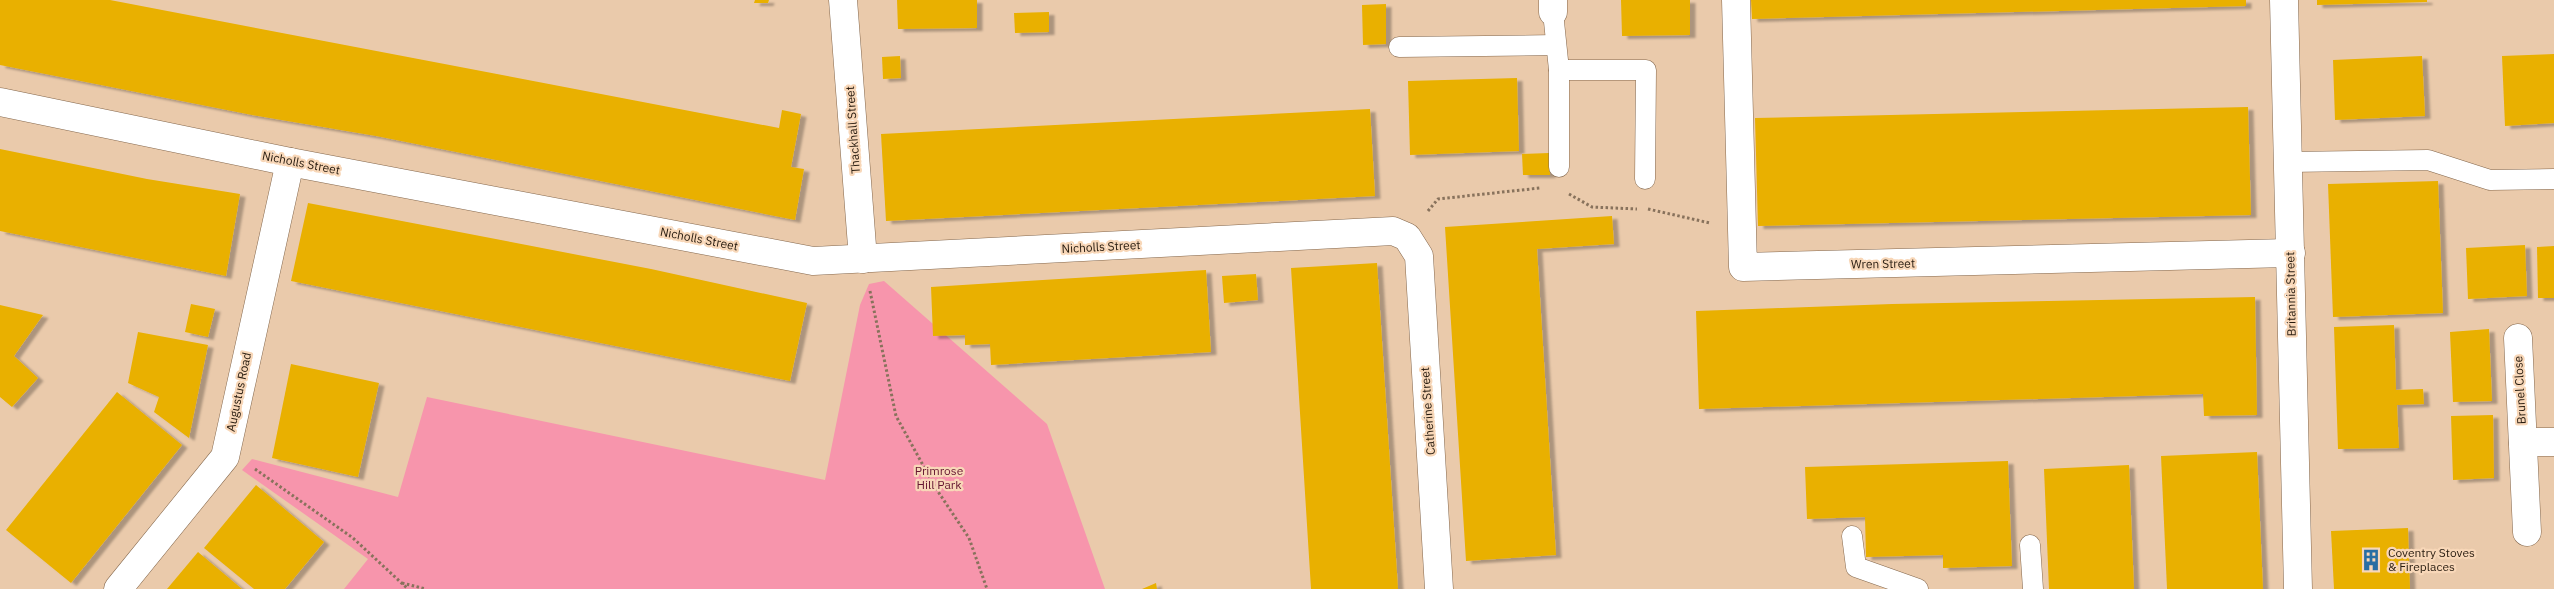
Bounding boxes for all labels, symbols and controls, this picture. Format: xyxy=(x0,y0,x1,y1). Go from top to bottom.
street label: Thackhall Street xyxy=(842,86,863,174)
street label: Nicholls Street xyxy=(261,148,341,177)
street label: Nicholls Street xyxy=(659,224,739,253)
street label: Nicholls Street xyxy=(1061,237,1141,256)
street label: Britannia Street xyxy=(2282,252,2299,336)
street label: Wren Street xyxy=(1851,255,1915,272)
street label: Augustus Road xyxy=(223,351,254,433)
street label: Brunel Close xyxy=(2510,355,2529,425)
street label: Catherine Street xyxy=(1417,367,1438,455)
park label: Primrose Hill Park xyxy=(915,463,964,492)
place label: Coventry Stoves & Fireplaces xyxy=(2388,545,2475,574)
building icon: Coventry Stoves & Fireplaces xyxy=(2358,547,2384,573)

